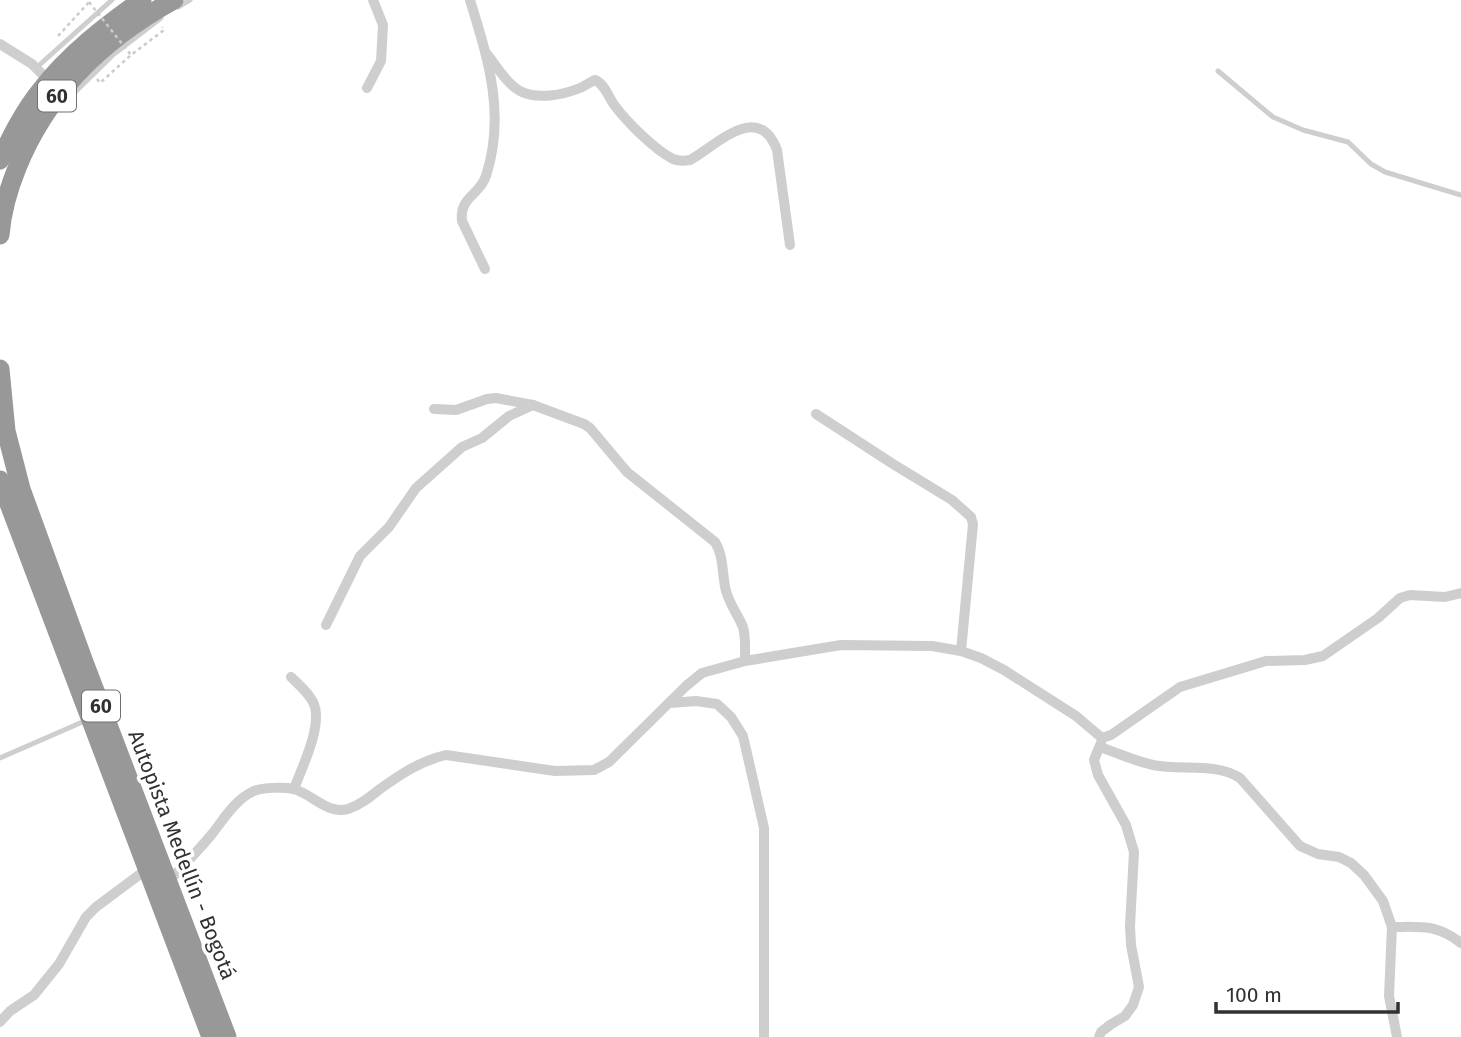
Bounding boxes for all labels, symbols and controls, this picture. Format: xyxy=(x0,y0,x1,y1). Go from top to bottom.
road number: 60 xyxy=(38,80,76,111)
road number: 60 xyxy=(82,691,120,722)
street label: Autopista Medellín - Bogotá xyxy=(122,727,242,983)
scale bar xyxy=(1216,970,1398,1014)
text: 100 m xyxy=(1226,982,1282,1008)

